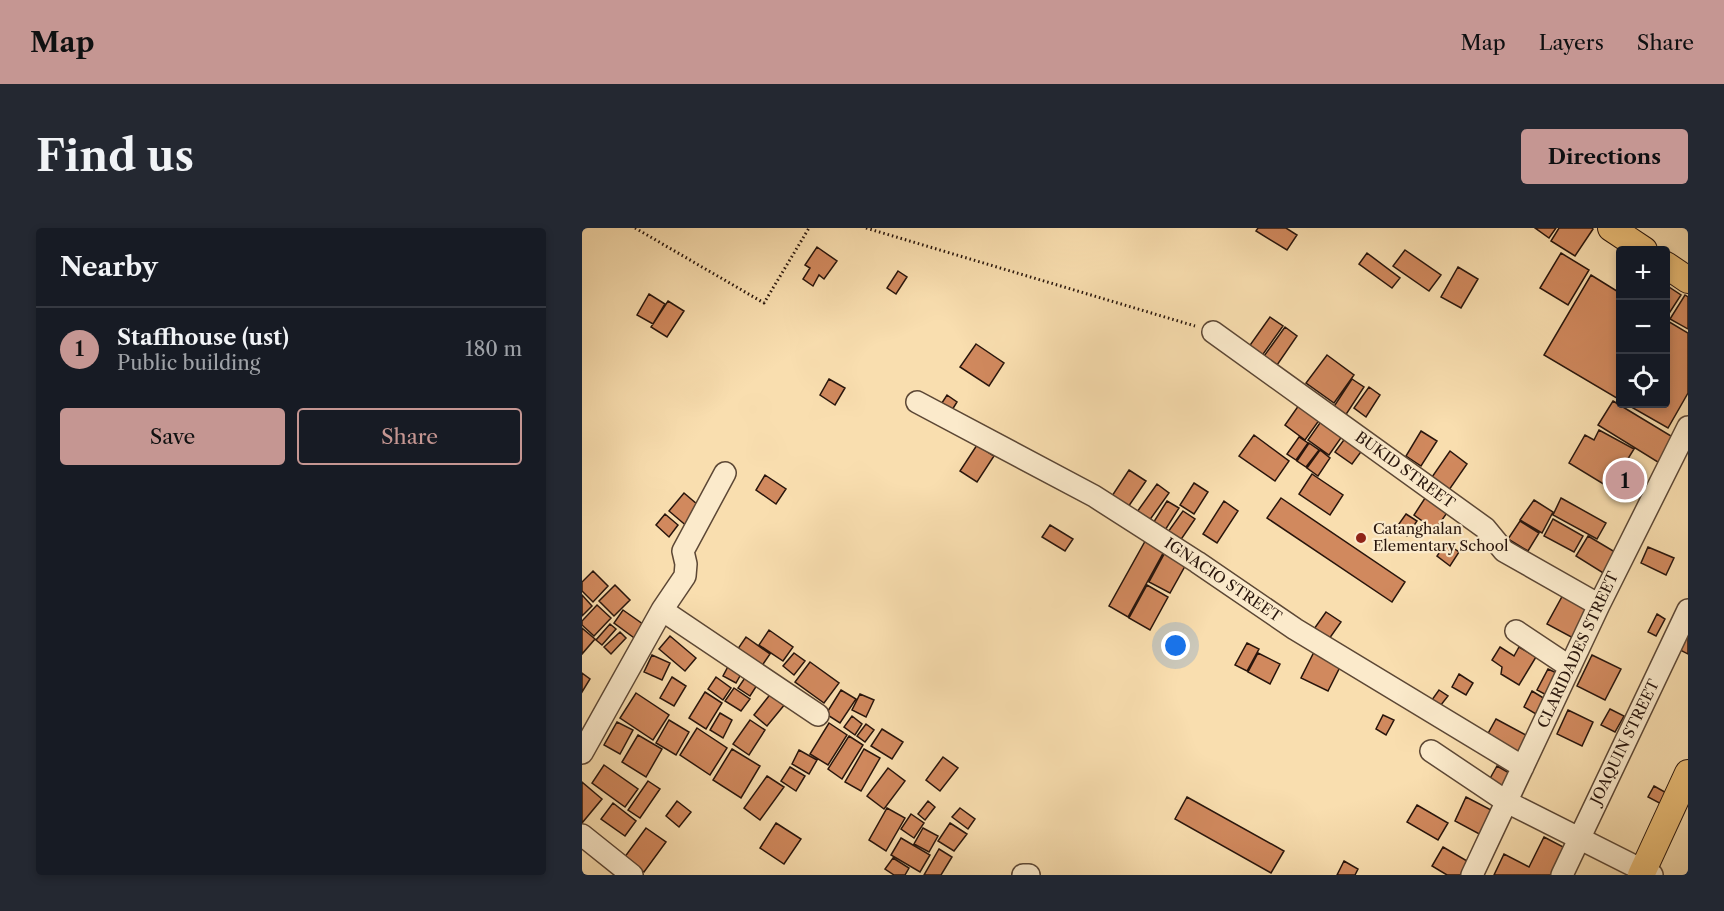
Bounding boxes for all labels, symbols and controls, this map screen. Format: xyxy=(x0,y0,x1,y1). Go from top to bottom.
text: Map xyxy=(30,25,94,59)
text: Map xyxy=(1461,30,1506,55)
text: Layers xyxy=(1539,30,1604,55)
text: Share xyxy=(1637,30,1694,55)
button: Directions xyxy=(1521,129,1688,184)
text: Find us xyxy=(36,130,194,182)
map controls xyxy=(1616,246,1670,408)
button: + xyxy=(1616,246,1670,300)
text: Nearby xyxy=(60,251,158,283)
button: − xyxy=(1616,300,1670,354)
text: Staffhouse (ust) xyxy=(117,324,289,351)
text: 1 xyxy=(75,337,84,361)
text: 180 m xyxy=(465,337,522,361)
text: Public building xyxy=(117,351,260,375)
button: locate xyxy=(1616,354,1670,408)
button: Save xyxy=(60,408,285,465)
button: Share xyxy=(297,408,522,465)
street label: BUKID STREET xyxy=(1352,427,1459,513)
pin: 1 xyxy=(1606,458,1644,502)
place label: Catanghalan Elementary School xyxy=(1373,519,1509,555)
marker: Catanghalan Elementary School xyxy=(1354,531,1368,545)
street label: IGNACIO STREET xyxy=(1161,533,1286,626)
street label: CLARIDADES STREET xyxy=(1533,568,1622,731)
your location xyxy=(1161,631,1190,660)
street label: JOAQUIN STREET xyxy=(1585,675,1663,809)

